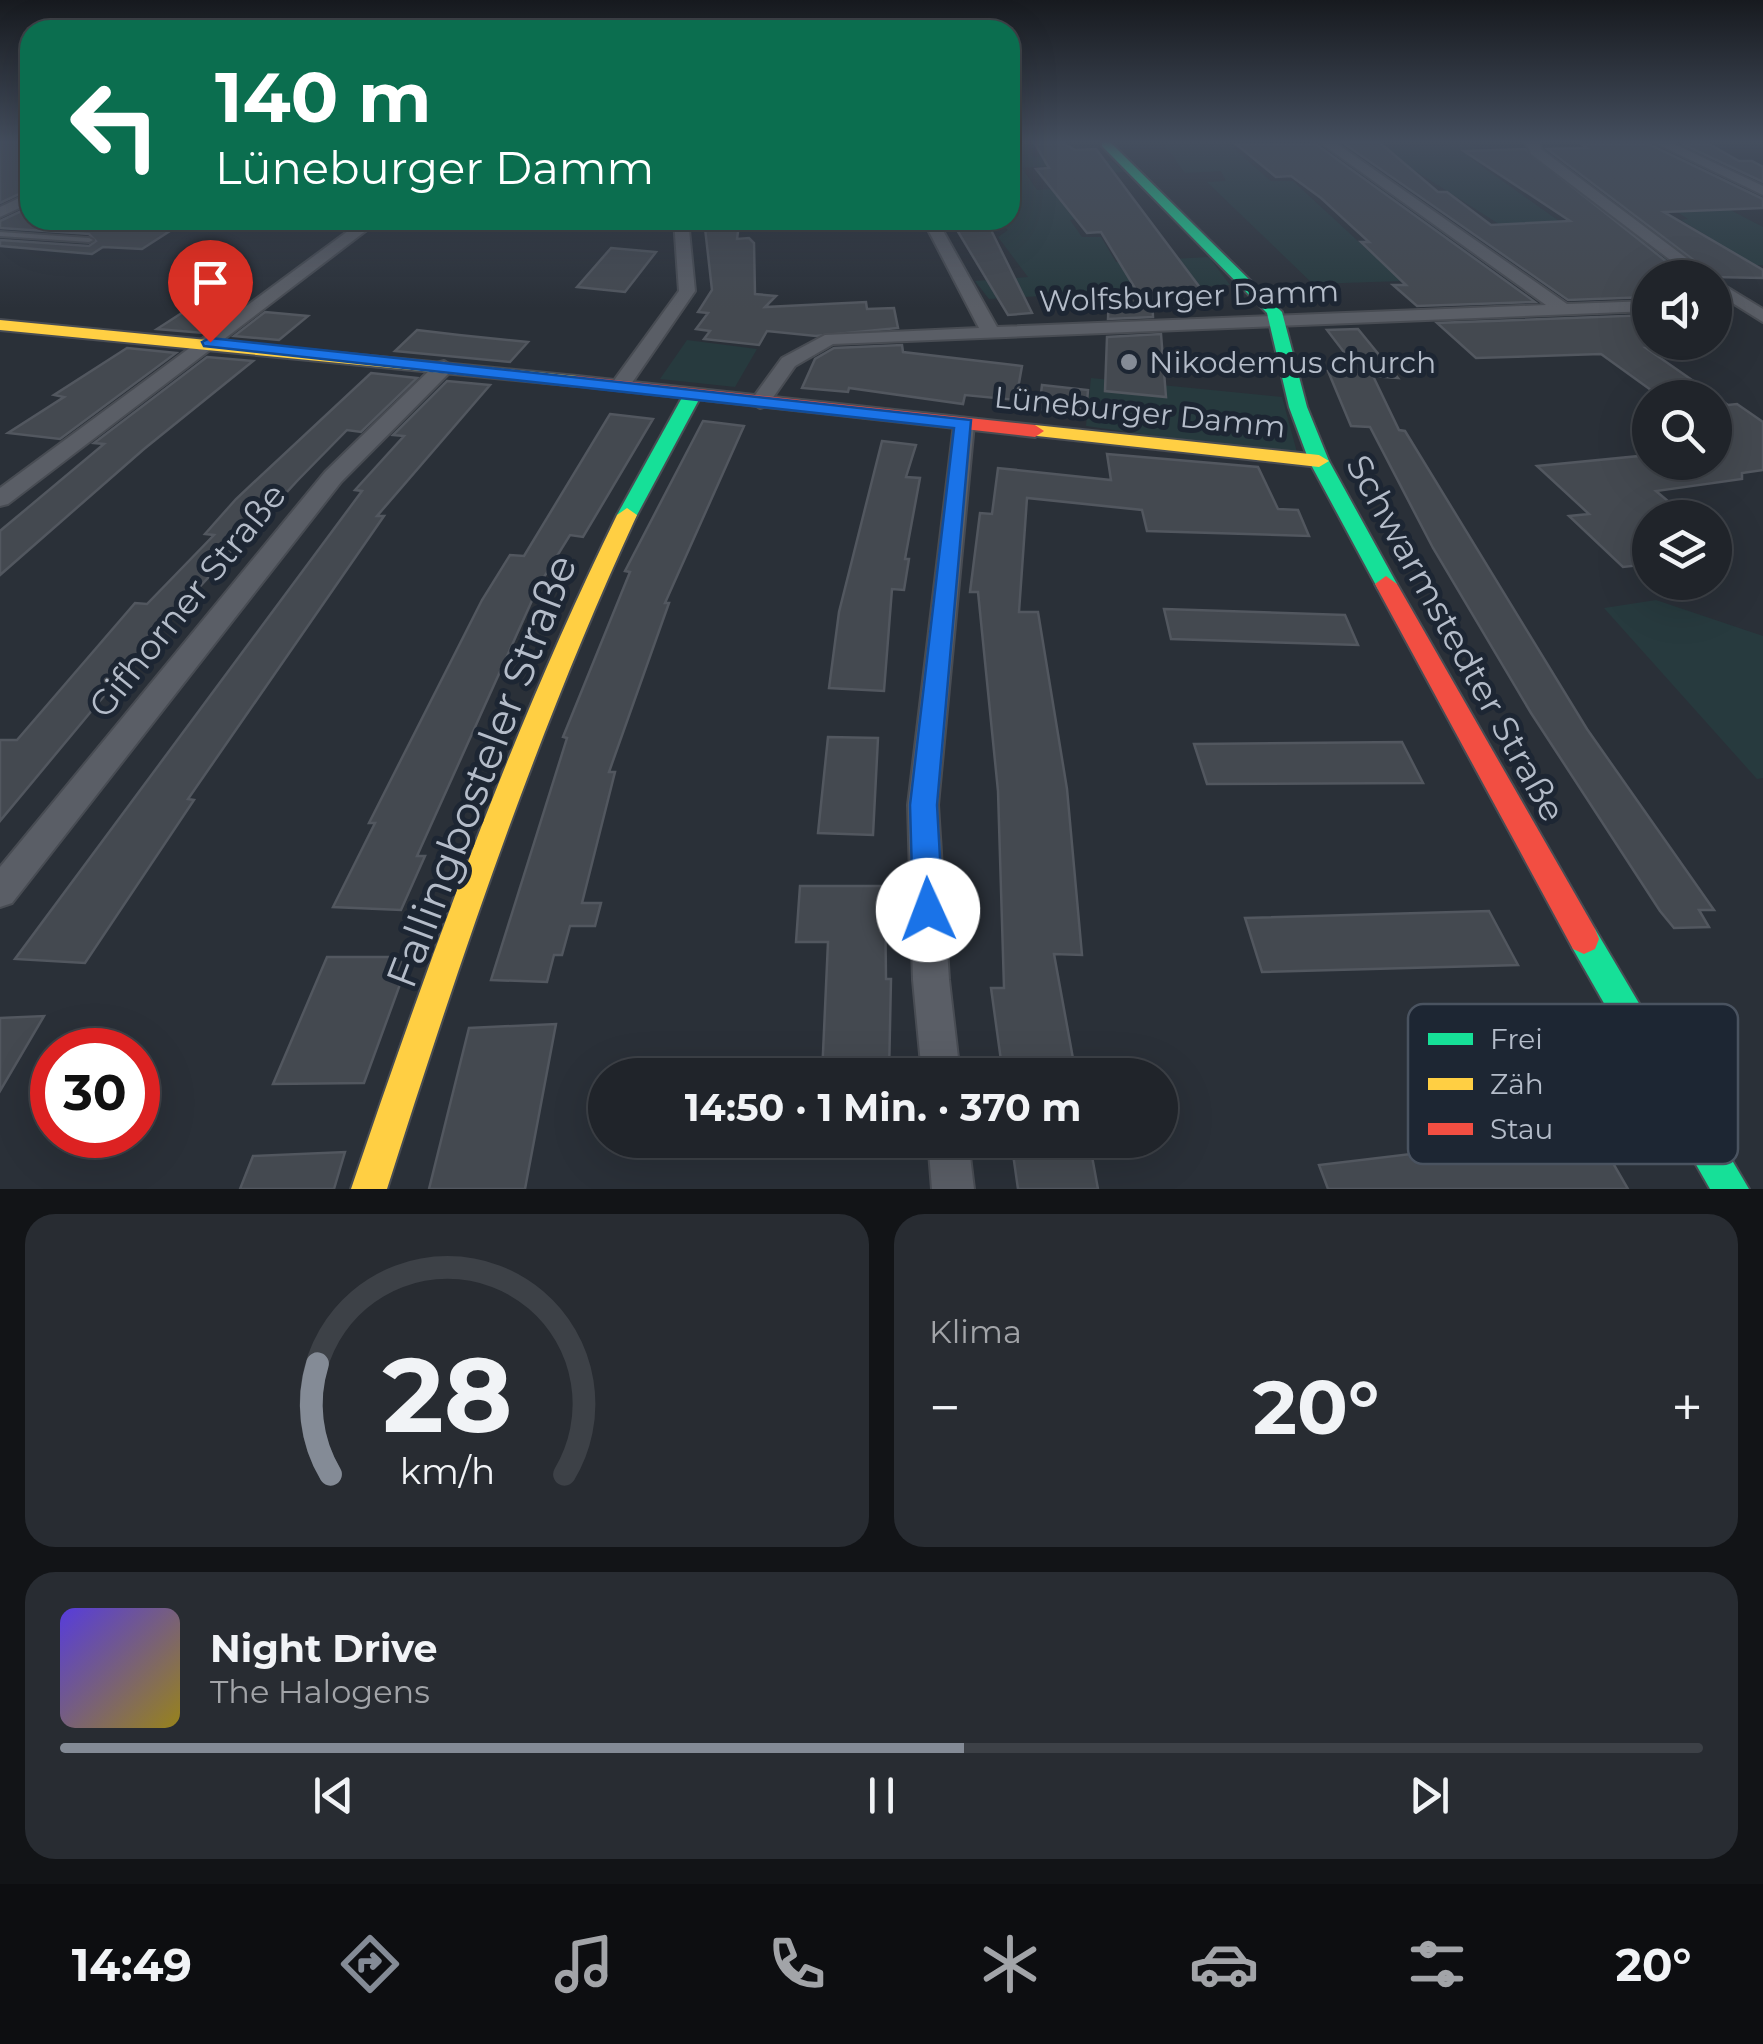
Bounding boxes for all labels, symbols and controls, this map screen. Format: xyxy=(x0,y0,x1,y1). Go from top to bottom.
text: 140 m xyxy=(215,54,431,140)
icon: left xyxy=(50,60,180,190)
text: Lüneburger Damm xyxy=(215,140,654,195)
pin xyxy=(168,240,253,343)
icon: arrive xyxy=(183,255,238,310)
map controls xyxy=(1632,260,1732,600)
button: sound xyxy=(1632,260,1732,360)
street label: Wolfsburger Damm xyxy=(1038,272,1340,320)
place label: Nikodemus church xyxy=(1149,344,1436,381)
marker: Nikodemus church xyxy=(1118,351,1140,373)
street label: Lüneburger Damm xyxy=(992,378,1288,446)
button: search xyxy=(1632,380,1732,480)
street label: Schwarmstedter Straße xyxy=(1337,447,1575,829)
street label: Gifhorner Straße xyxy=(79,474,295,726)
button: layers xyxy=(1632,500,1732,600)
street label: Fallingbosteler Straße xyxy=(374,547,588,995)
position arrow xyxy=(876,858,980,962)
legend xyxy=(1408,1004,1738,1164)
text: Frei xyxy=(1490,1022,1543,1056)
speed limit sign: 30 xyxy=(30,1028,160,1158)
text: Zäh xyxy=(1490,1067,1544,1101)
text: 14:50 · 1 Min. · 370 m xyxy=(685,1084,1081,1131)
text: Stau xyxy=(1490,1112,1553,1146)
text: Klima xyxy=(929,1312,1022,1351)
text: 28 xyxy=(382,1331,512,1458)
text: 20° xyxy=(1253,1361,1379,1453)
text: − xyxy=(929,1374,961,1441)
text: + xyxy=(1671,1374,1703,1441)
text: km/h xyxy=(399,1449,495,1493)
text: Night Drive xyxy=(210,1625,437,1672)
text: The Halogens xyxy=(210,1672,430,1711)
icon: previous xyxy=(306,1768,361,1823)
icon: pause xyxy=(854,1768,909,1823)
icon: next xyxy=(1402,1768,1457,1823)
icon: directions xyxy=(335,1929,405,1999)
icon: music xyxy=(549,1929,619,1999)
icon: phone xyxy=(762,1929,832,1999)
icon: climate xyxy=(975,1929,1045,1999)
icon: car xyxy=(1189,1929,1259,1999)
icon: filters xyxy=(1402,1929,1472,1999)
text: 14:49 xyxy=(72,1937,192,1992)
text: 20° xyxy=(1615,1937,1691,1992)

